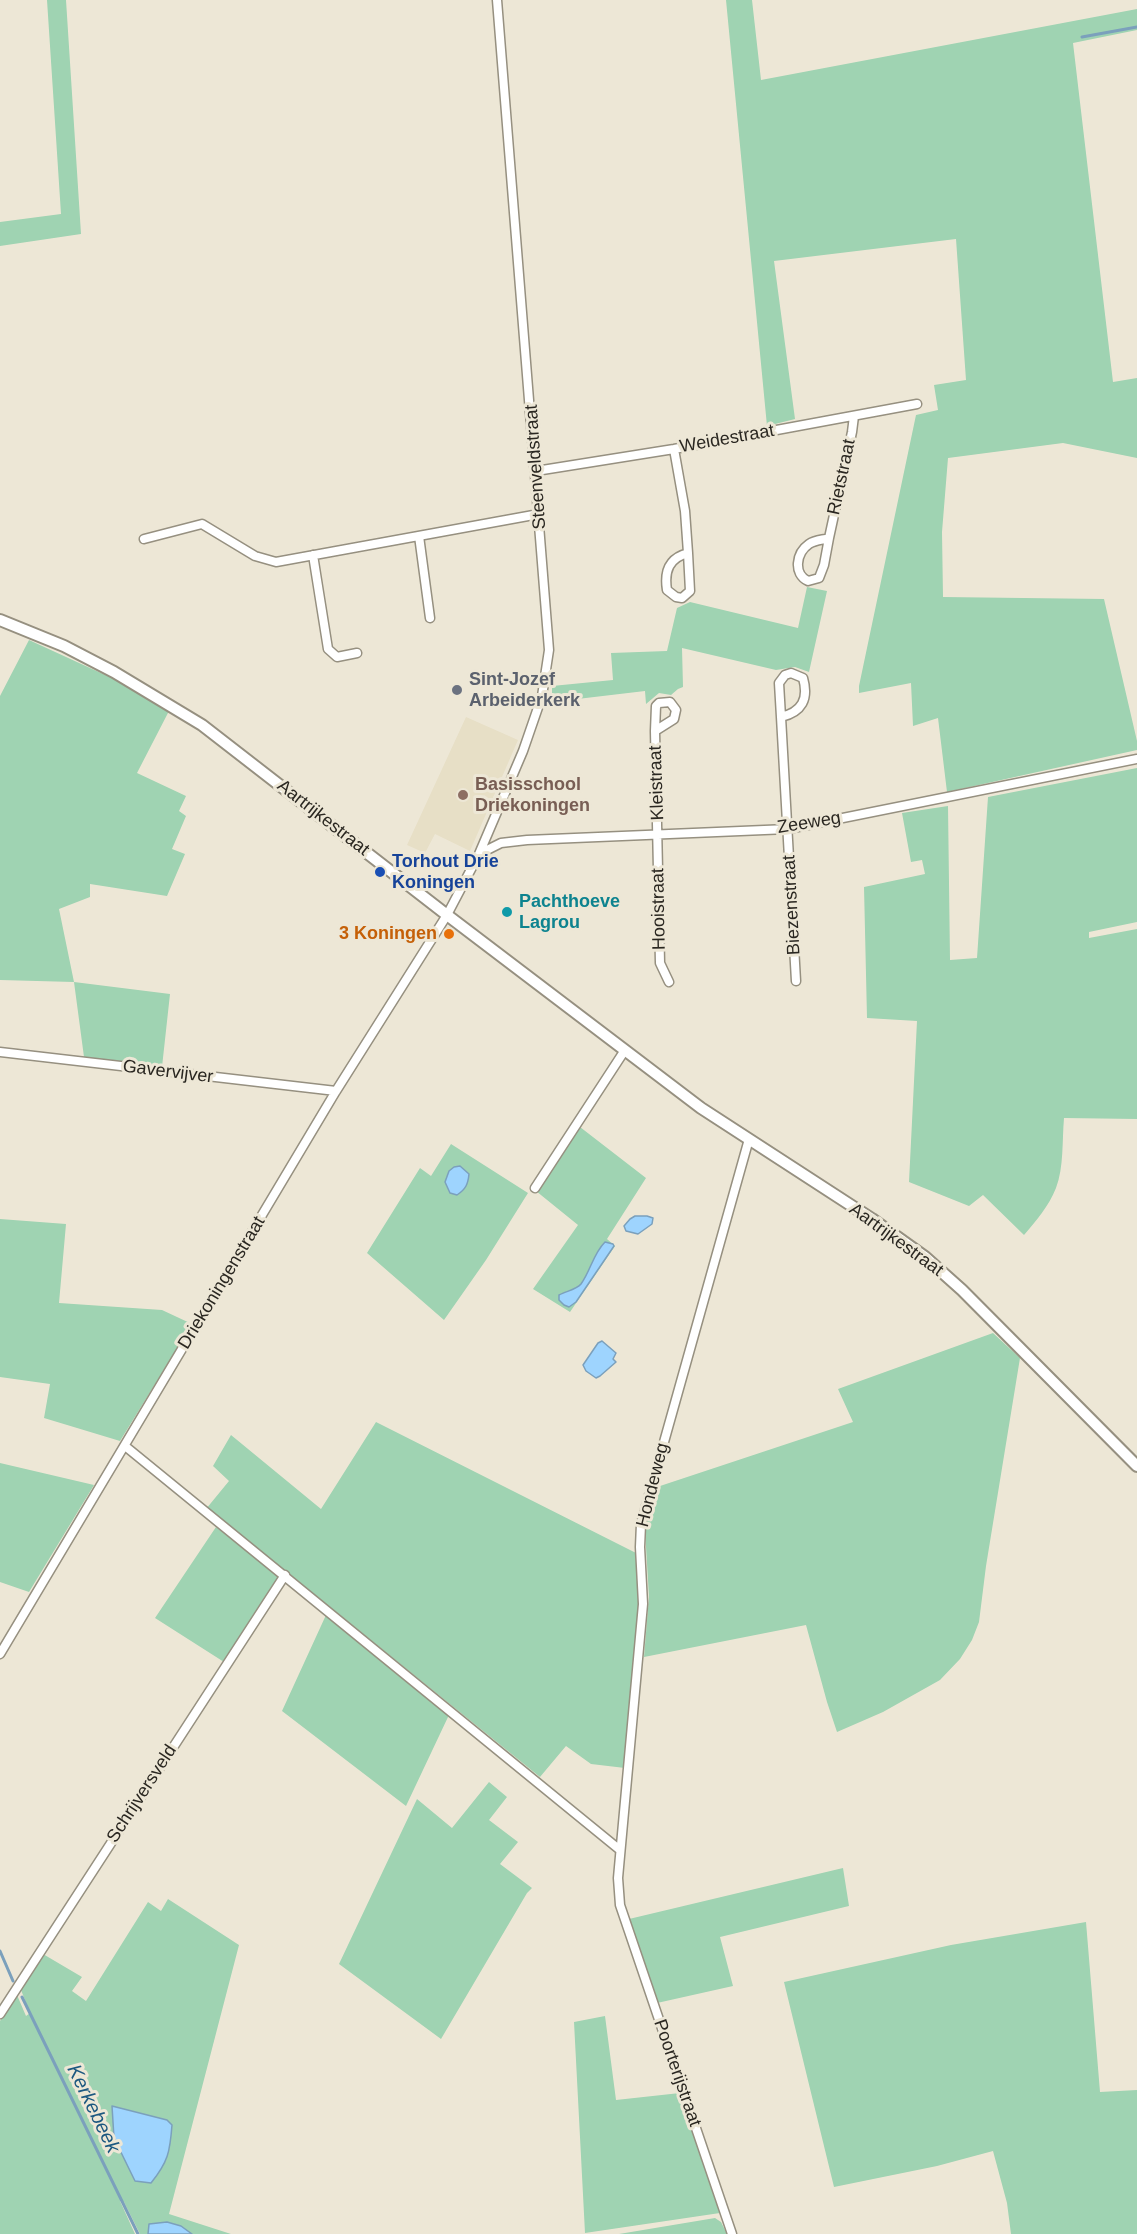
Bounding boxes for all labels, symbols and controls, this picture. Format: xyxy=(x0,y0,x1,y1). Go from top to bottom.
street label: Steenveldstraat xyxy=(521,404,551,530)
street label: Weidestraat xyxy=(678,420,776,458)
street label: Rietstraat xyxy=(823,437,861,517)
place label: Sint-Jozef Arbeiderkerk xyxy=(469,669,580,712)
marker: Sint-Jozef Arbeiderkerk xyxy=(450,683,464,697)
street label: Kleistraat xyxy=(645,745,669,821)
place label: Basisschool Driekoningen xyxy=(475,774,590,816)
street label: Aartrijkestraat xyxy=(273,775,373,861)
marker: Basisschool Driekoningen xyxy=(456,788,470,802)
street label: Zeeweg xyxy=(776,807,842,839)
place label: Torhout Drie Koningen xyxy=(392,851,499,894)
street label: Biezenstraat xyxy=(779,854,805,956)
marker: Torhout Drie Koningen xyxy=(373,865,387,879)
street label: Hooistraat xyxy=(647,868,671,950)
place label: Pachthoeve Lagrou xyxy=(519,891,620,934)
marker: Pachthoeve Lagrou xyxy=(500,905,514,919)
place label: 3 Koningen xyxy=(339,923,437,945)
marker: 3 Koningen xyxy=(442,927,456,941)
street label: Gavervijver xyxy=(122,1056,214,1088)
street label: Aartrijkestraat xyxy=(845,1199,947,1281)
street label: Driekoningenstraat xyxy=(174,1213,270,1353)
street label: Hondeweg xyxy=(632,1441,674,1529)
street label: Schrijversveld xyxy=(102,1741,182,1847)
street label: Poorterijstraat xyxy=(649,2017,705,2129)
water label: Kerkebeek xyxy=(61,2061,125,2157)

